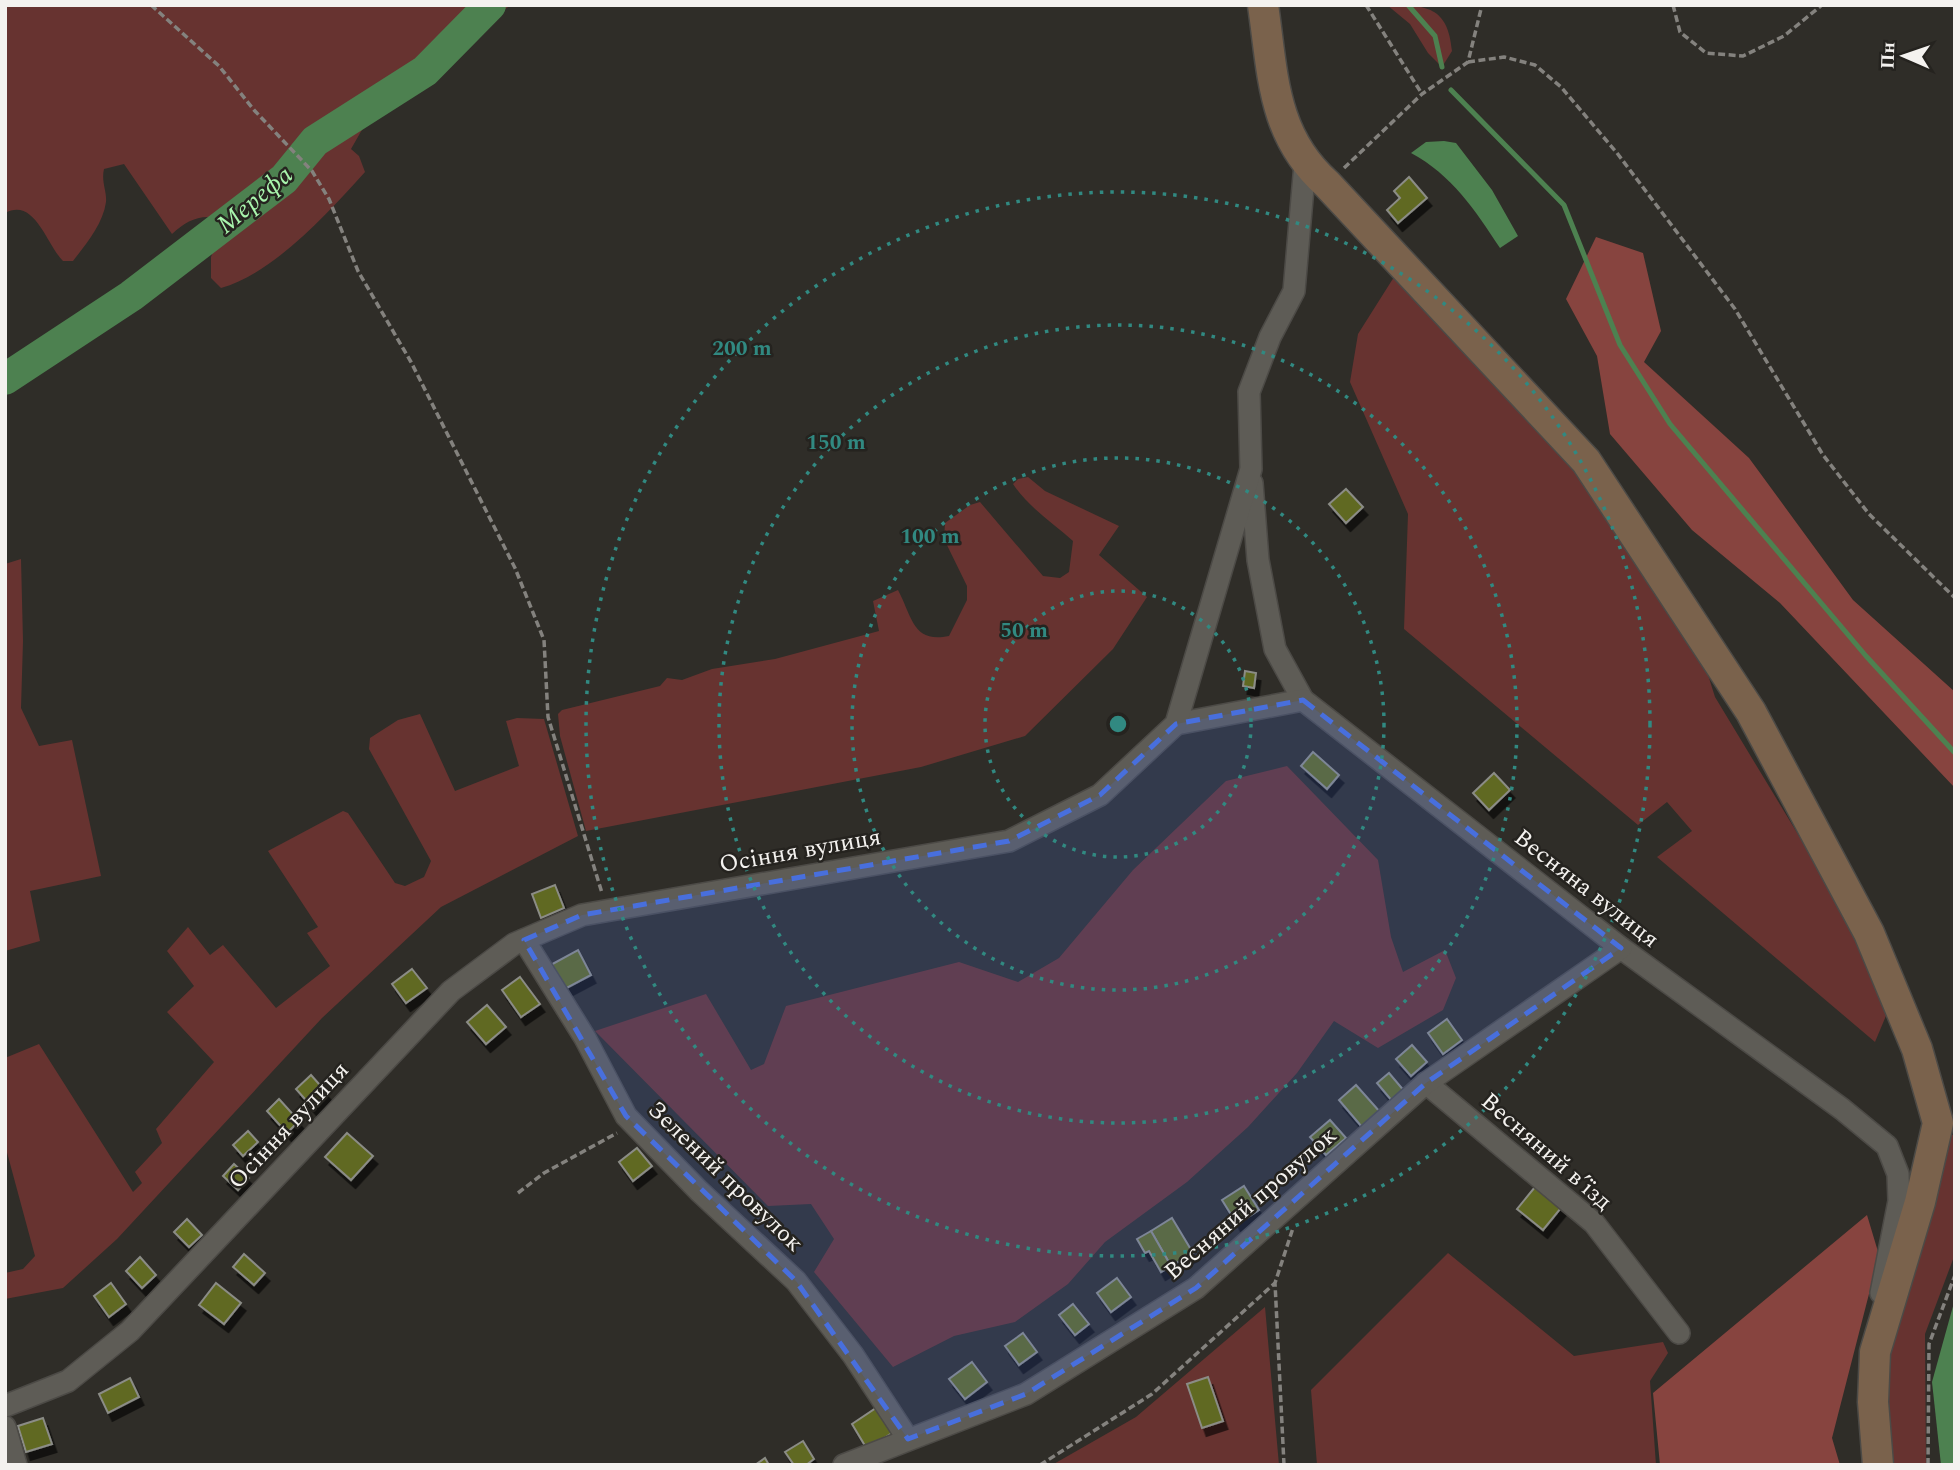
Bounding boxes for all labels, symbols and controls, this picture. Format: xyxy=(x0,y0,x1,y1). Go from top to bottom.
north arrow xyxy=(1869,21,1939,91)
text: Пн xyxy=(1874,41,1903,70)
water label: Мерефа xyxy=(208,156,302,244)
text: 200 m xyxy=(712,333,772,365)
text: 150 m xyxy=(806,427,866,459)
text: 100 m xyxy=(900,521,960,553)
text: 50 m xyxy=(1000,615,1048,647)
centre of rings xyxy=(1106,712,1130,736)
street label: Осіння вулиця xyxy=(716,819,884,883)
street label: Весняна вулиця xyxy=(1506,820,1667,957)
street label: Осіння вулиця xyxy=(220,1054,358,1198)
street label: Весняний в’їзд xyxy=(1473,1084,1620,1219)
street label: Зелений провулок xyxy=(639,1093,811,1261)
street label: Весняний провулок xyxy=(1156,1118,1345,1289)

